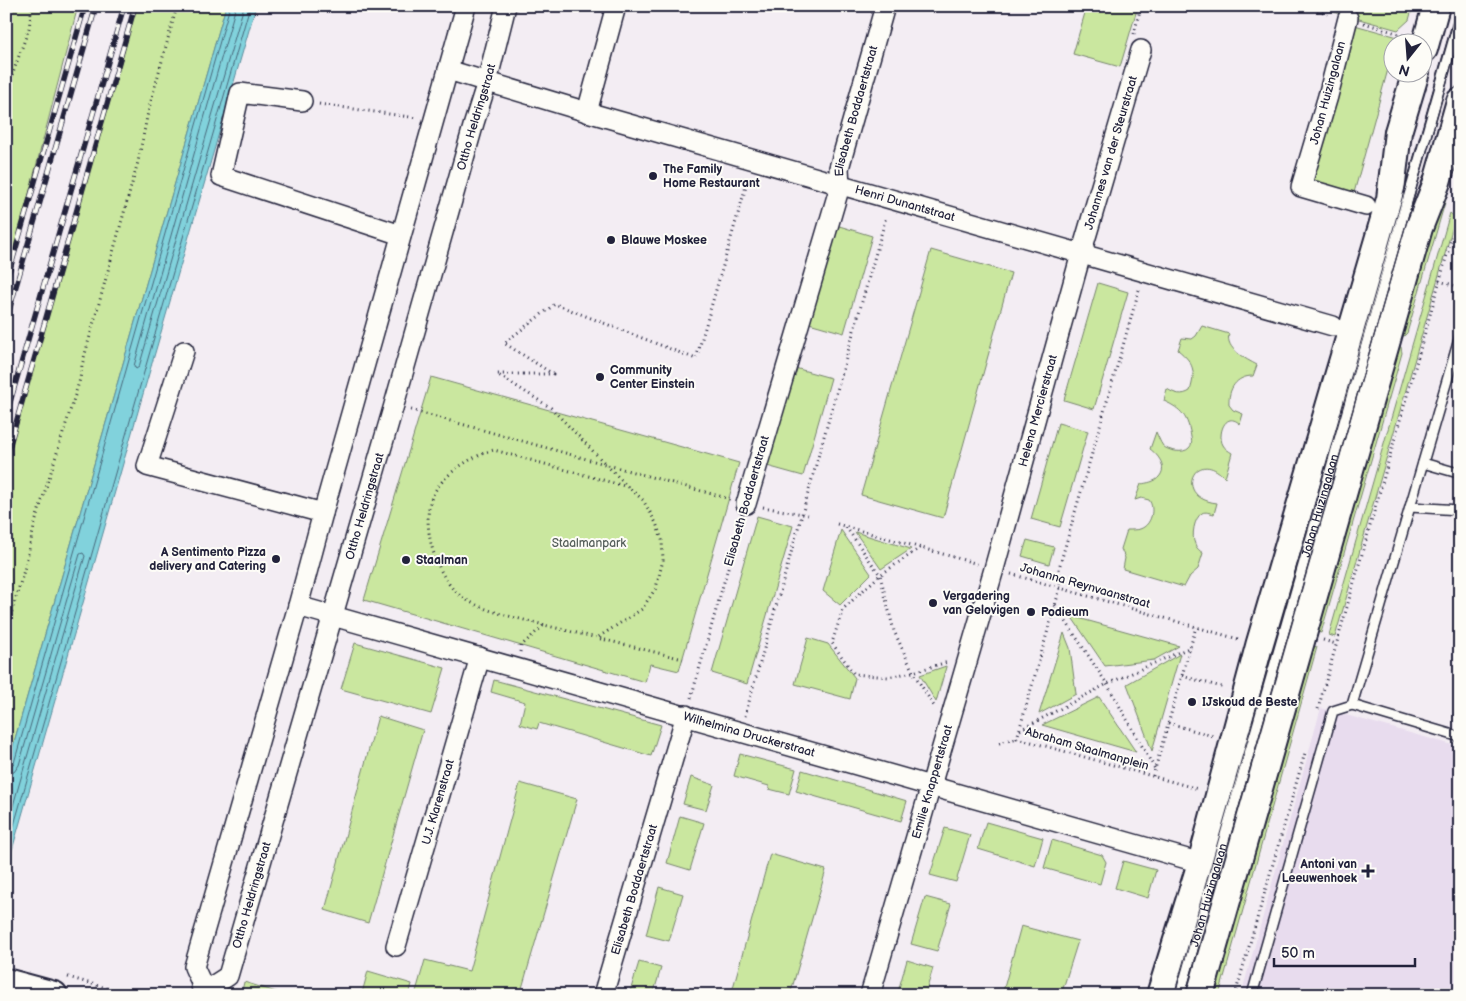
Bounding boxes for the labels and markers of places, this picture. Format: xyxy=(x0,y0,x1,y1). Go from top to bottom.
place label: The Family Home Restaurant xyxy=(663,162,760,191)
marker: The Family Home Restaurant xyxy=(647,170,659,182)
place label: Blauwe Moskee xyxy=(621,233,707,248)
marker: Blauwe Moskee xyxy=(605,234,617,246)
place label: Community Center Einstein xyxy=(610,363,695,392)
marker: Community Center Einstein xyxy=(594,371,606,383)
place label: A Sentimento Pizza delivery and Catering xyxy=(149,545,266,574)
marker: A Sentimento Pizza delivery and Catering xyxy=(270,553,282,565)
place label: Staalman xyxy=(416,553,468,568)
marker: Staalman xyxy=(400,554,412,566)
place label: Vergadering van Gelovigen xyxy=(942,589,1020,618)
marker: Vergadering van Gelovigen xyxy=(927,597,939,609)
place label: Podieum xyxy=(1041,605,1089,620)
marker: Podieum xyxy=(1025,606,1037,618)
place label: IJskoud de Beste xyxy=(1202,695,1297,710)
marker: IJskoud de Beste xyxy=(1186,696,1198,708)
place label: Antoni van Leeuwenhoek xyxy=(1282,857,1358,886)
marker: Antoni van Leeuwenhoek xyxy=(1361,864,1375,878)

